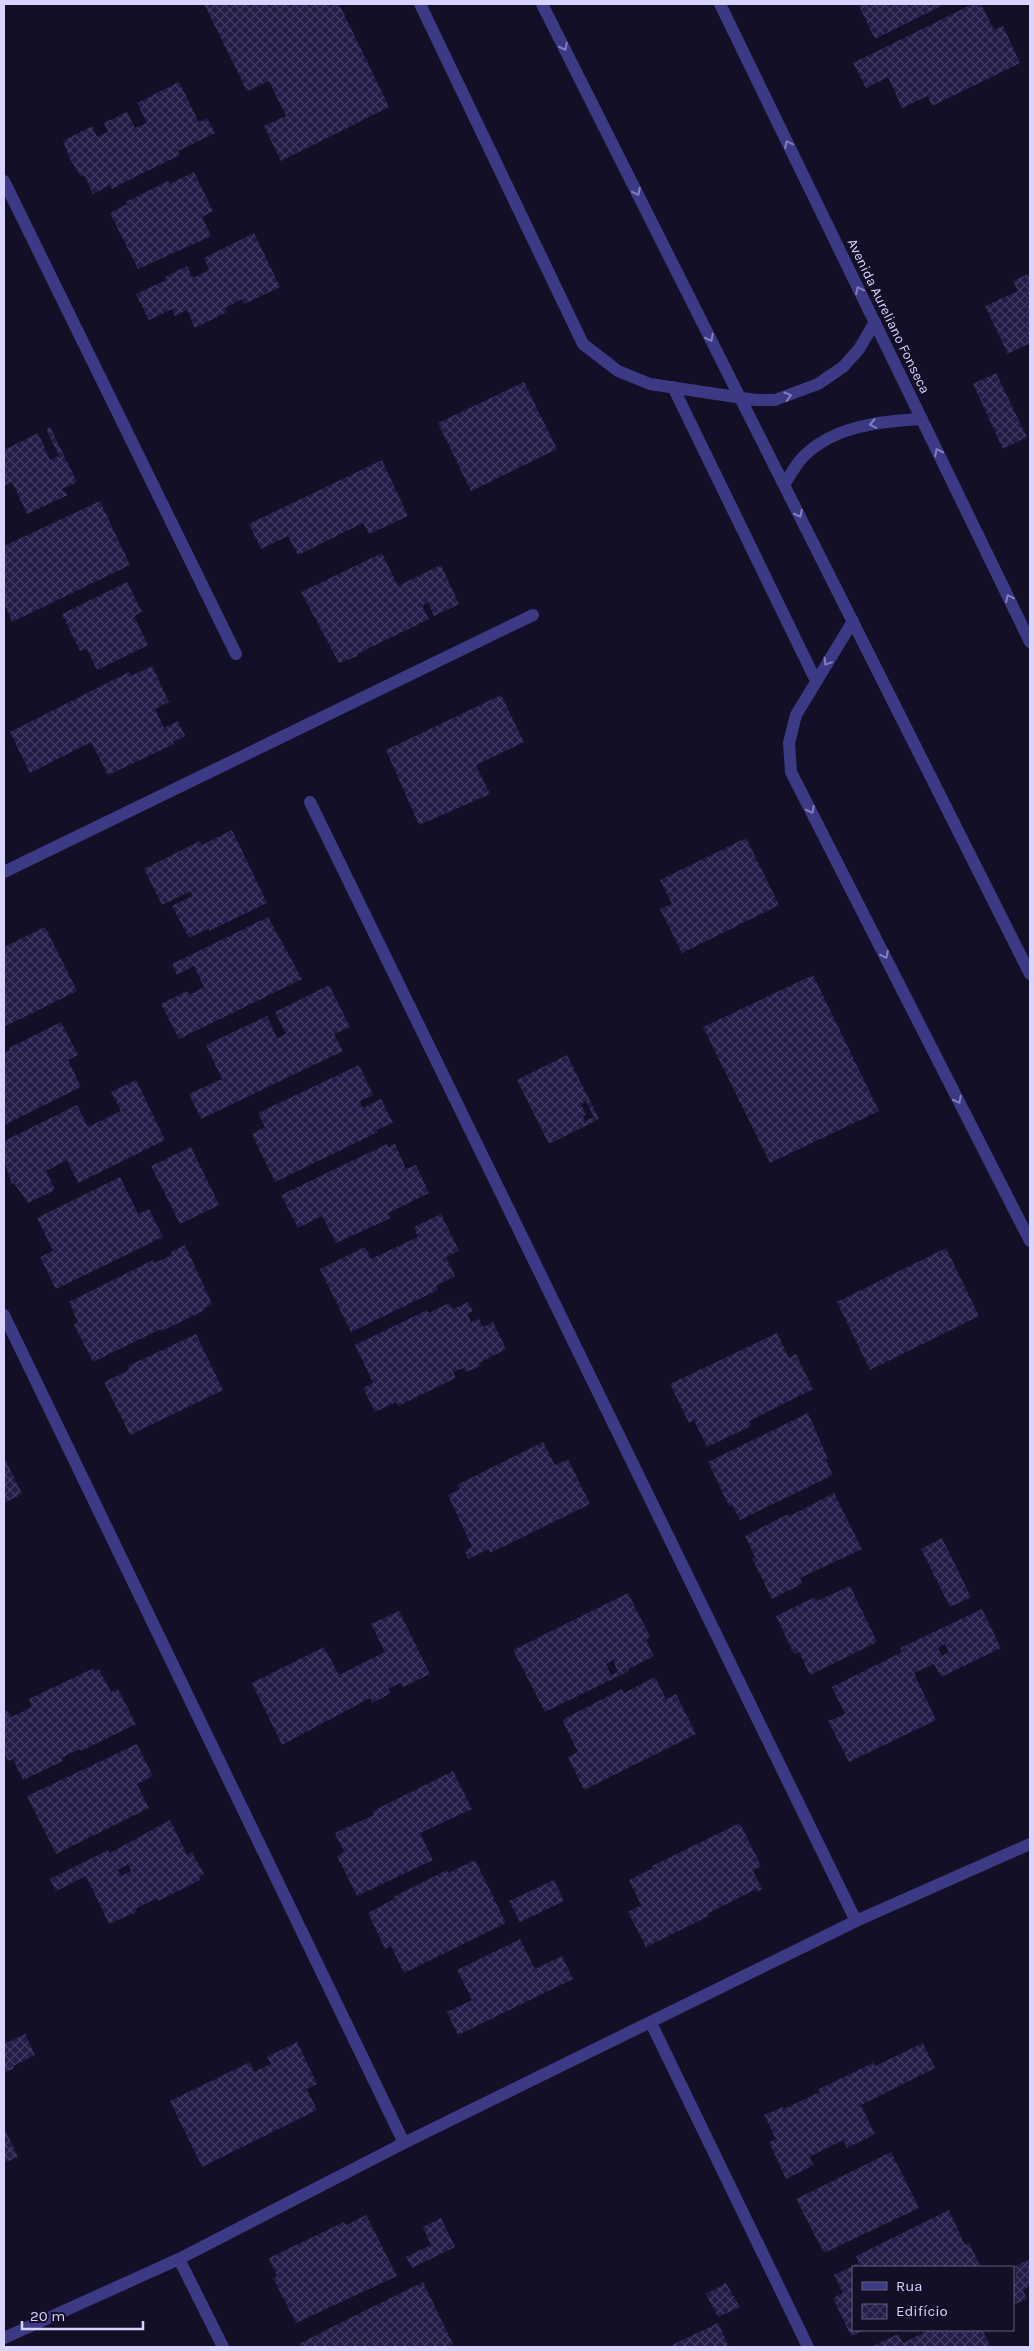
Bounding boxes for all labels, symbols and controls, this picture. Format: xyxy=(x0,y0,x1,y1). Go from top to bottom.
one-way arrow xyxy=(558,42,568,51)
one-way arrow xyxy=(784,140,794,149)
one-way arrow xyxy=(631,187,641,196)
street label: Avenida Aureliano Fonseca xyxy=(844,236,934,397)
one-way arrow xyxy=(855,286,865,295)
one-way arrow xyxy=(704,332,714,341)
one-way arrow xyxy=(784,391,792,401)
one-way arrow xyxy=(869,418,878,428)
one-way arrow xyxy=(934,448,944,457)
one-way arrow xyxy=(793,509,803,518)
one-way arrow xyxy=(1005,594,1015,603)
one-way arrow xyxy=(824,657,834,666)
one-way arrow xyxy=(805,805,815,814)
one-way arrow xyxy=(879,950,889,959)
one-way arrow xyxy=(952,1095,962,1104)
legend xyxy=(852,2266,1014,2331)
text: Rua xyxy=(896,2277,923,2295)
scale bar xyxy=(22,2298,144,2330)
text: Edifício xyxy=(896,2302,948,2320)
text: 20 m xyxy=(30,2307,65,2325)

